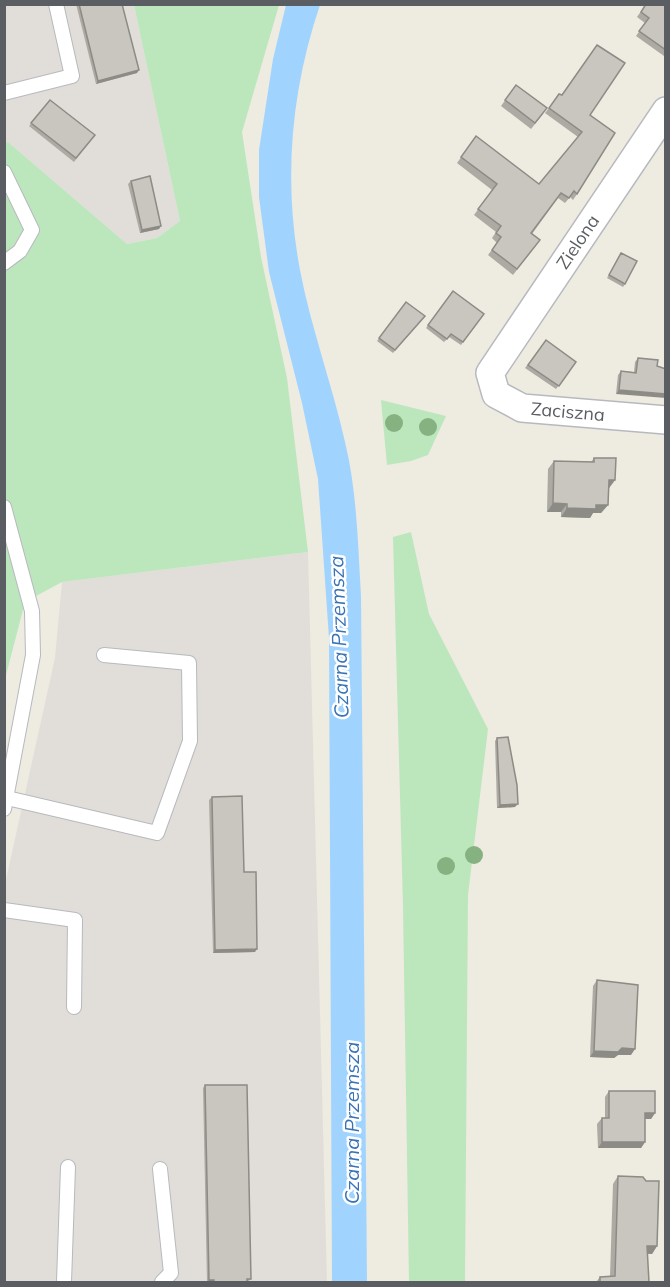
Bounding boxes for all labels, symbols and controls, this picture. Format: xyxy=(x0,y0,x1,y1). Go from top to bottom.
street label: Zielona xyxy=(551,210,604,273)
street label: Zaciszna xyxy=(530,397,606,426)
water label: Czarna Przemsza xyxy=(323,555,354,719)
water label: Czarna Przemsza xyxy=(339,1042,364,1204)

